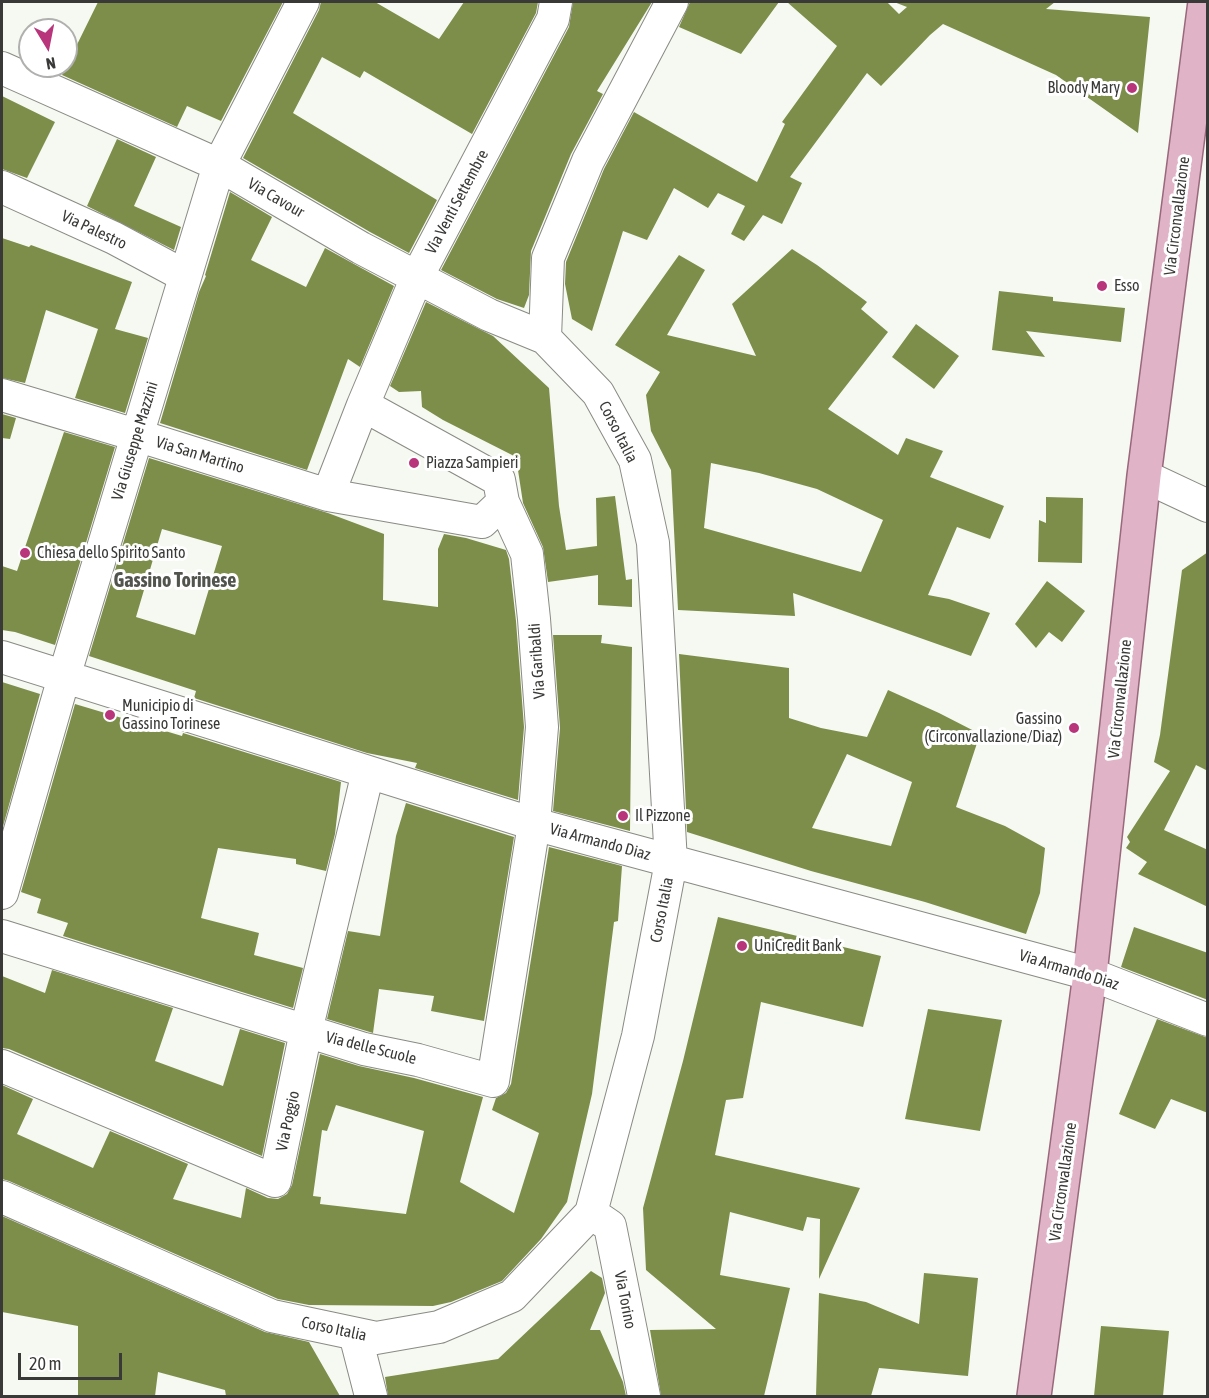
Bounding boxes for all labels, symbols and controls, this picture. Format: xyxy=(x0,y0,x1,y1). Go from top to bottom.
north arrow xyxy=(18,18,78,78)
text: N xyxy=(45,54,57,73)
place label: Bloody Mary xyxy=(1047,78,1120,98)
marker: Bloody Mary xyxy=(1125,81,1139,95)
street label: Via Venti Settembre xyxy=(421,147,493,257)
street label: Via Circonvallazione xyxy=(1160,155,1194,277)
street label: Via Cavour xyxy=(244,174,308,222)
street label: Via Palestro xyxy=(58,207,130,253)
place label: Esso xyxy=(1114,276,1140,296)
marker: Esso xyxy=(1095,279,1109,293)
street label: Via Giuseppe Mazzini xyxy=(108,379,162,503)
street label: Corso Italia xyxy=(594,398,642,466)
street label: Via San Martino xyxy=(153,432,247,478)
place label: Piazza Sampieri xyxy=(426,453,518,473)
marker: Piazza Sampieri xyxy=(407,456,421,470)
place label: Chiesa dello Spirito Santo xyxy=(37,543,185,563)
marker: Chiesa dello Spirito Santo xyxy=(18,546,32,560)
district label: Gassino Torinese xyxy=(114,569,236,593)
street label: Via Garibaldi xyxy=(525,623,549,699)
street label: Via Circonvallazione xyxy=(1104,638,1136,760)
place label: Municipio di Gassino Torinese xyxy=(122,696,220,734)
marker: Municipio di Gassino Torinese xyxy=(103,708,117,722)
place label: Gassino (Circonvallazione/Diaz) xyxy=(924,709,1062,747)
marker: Gassino (Circonvallazione/Diaz) xyxy=(1067,721,1081,735)
place label: Il Pizzone xyxy=(635,806,691,826)
marker: Il Pizzone xyxy=(616,809,630,823)
street label: Via Armando Diaz xyxy=(547,819,653,865)
street label: Corso Italia xyxy=(646,876,678,944)
place label: UniCredit Bank xyxy=(754,936,842,956)
marker: UniCredit Bank xyxy=(735,939,749,953)
street label: Via Armando Diaz xyxy=(1017,946,1121,994)
street label: Via delle Scuole xyxy=(324,1027,418,1069)
street label: Via Poggio xyxy=(272,1089,304,1153)
street label: Via Circonvallazione xyxy=(1045,1121,1081,1243)
street label: Via Torino xyxy=(610,1269,640,1331)
street label: Corso Italia xyxy=(300,1313,368,1345)
scale bar xyxy=(21,1341,124,1379)
text: 20 m xyxy=(29,1353,61,1374)

